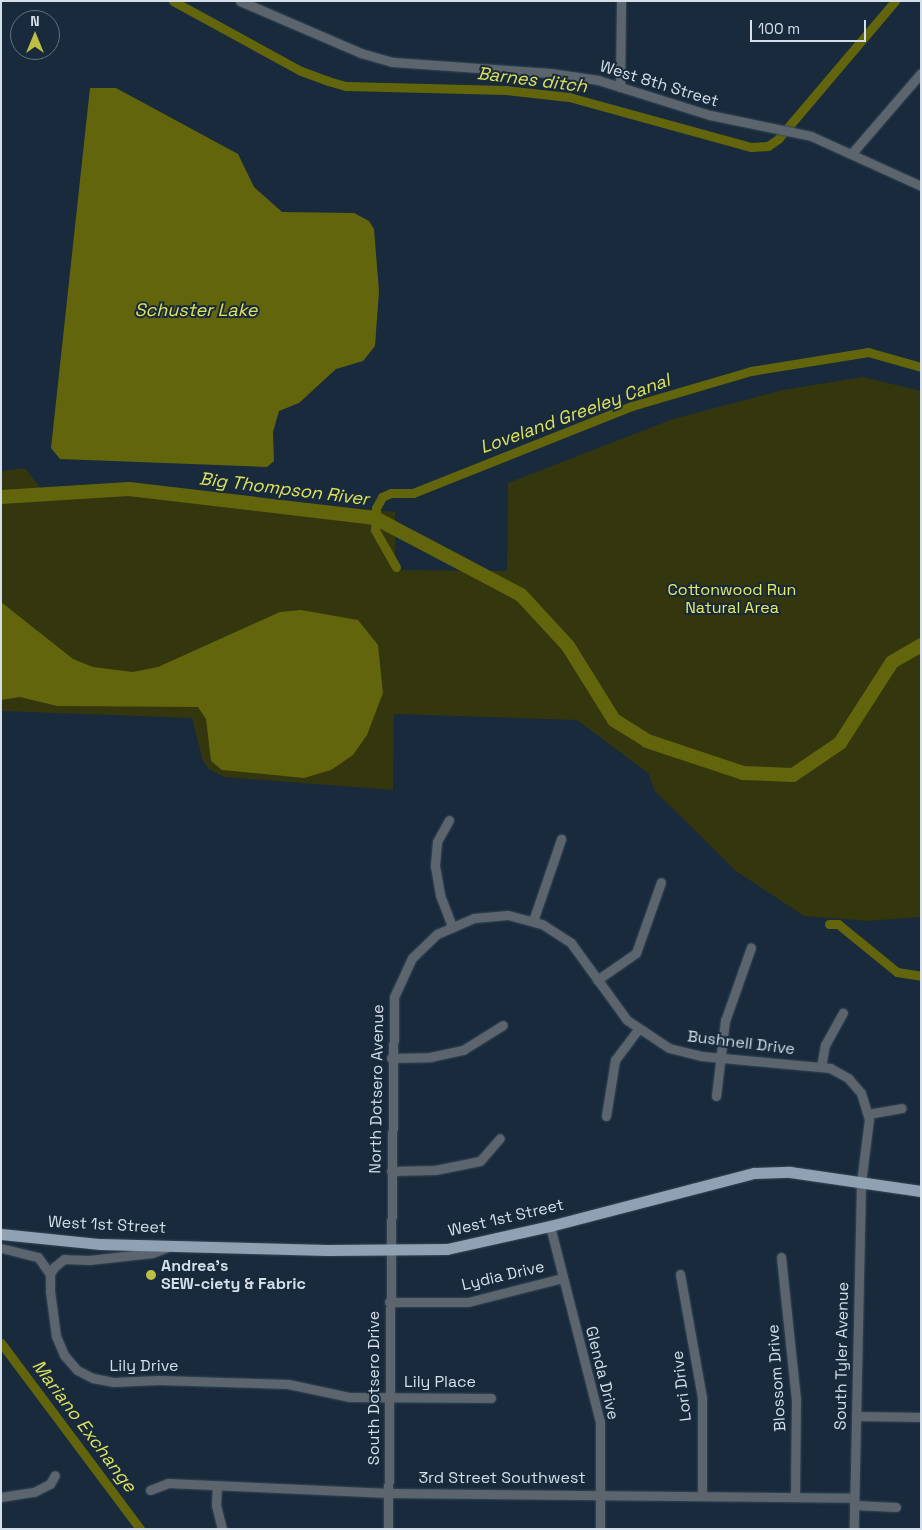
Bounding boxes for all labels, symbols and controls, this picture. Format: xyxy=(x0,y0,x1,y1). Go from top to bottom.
north arrow xyxy=(10,10,60,60)
scale bar xyxy=(752,10,868,42)
text: N xyxy=(30,12,40,30)
text: 100 m xyxy=(758,19,800,38)
street label: West 8th Street xyxy=(597,57,721,111)
water label: Barnes ditch xyxy=(476,63,588,97)
water label: Schuster Lake xyxy=(134,299,258,321)
water label: Loveland Greeley Canal xyxy=(477,370,673,458)
water label: Big Thompson River xyxy=(198,468,370,510)
park label: Cottonwood Run Natural Area xyxy=(668,580,796,618)
street label: North Dotsero Avenue xyxy=(366,1004,388,1174)
street label: Bushnell Drive xyxy=(686,1027,796,1059)
street label: West 1st Street xyxy=(446,1195,566,1241)
street label: West 1st Street xyxy=(47,1212,167,1238)
place label: Andrea's SEW-ciety & Fabric xyxy=(161,1256,306,1294)
street label: Lydia Drive xyxy=(460,1257,546,1295)
marker: Andrea's SEW-ciety & Fabric xyxy=(145,1269,157,1281)
street label: South Tyler Avenue xyxy=(831,1281,853,1431)
street label: South Dotsero Drive xyxy=(364,1311,384,1465)
street label: Glenda Drive xyxy=(581,1324,623,1422)
street label: Blossom Drive xyxy=(764,1324,790,1432)
street label: Lori Drive xyxy=(668,1350,696,1422)
water label: Mariano Exchange xyxy=(27,1356,141,1496)
street label: Lily Drive xyxy=(110,1356,178,1376)
street label: Lily Place xyxy=(404,1372,476,1392)
street label: 3rd Street Southwest xyxy=(418,1468,586,1488)

